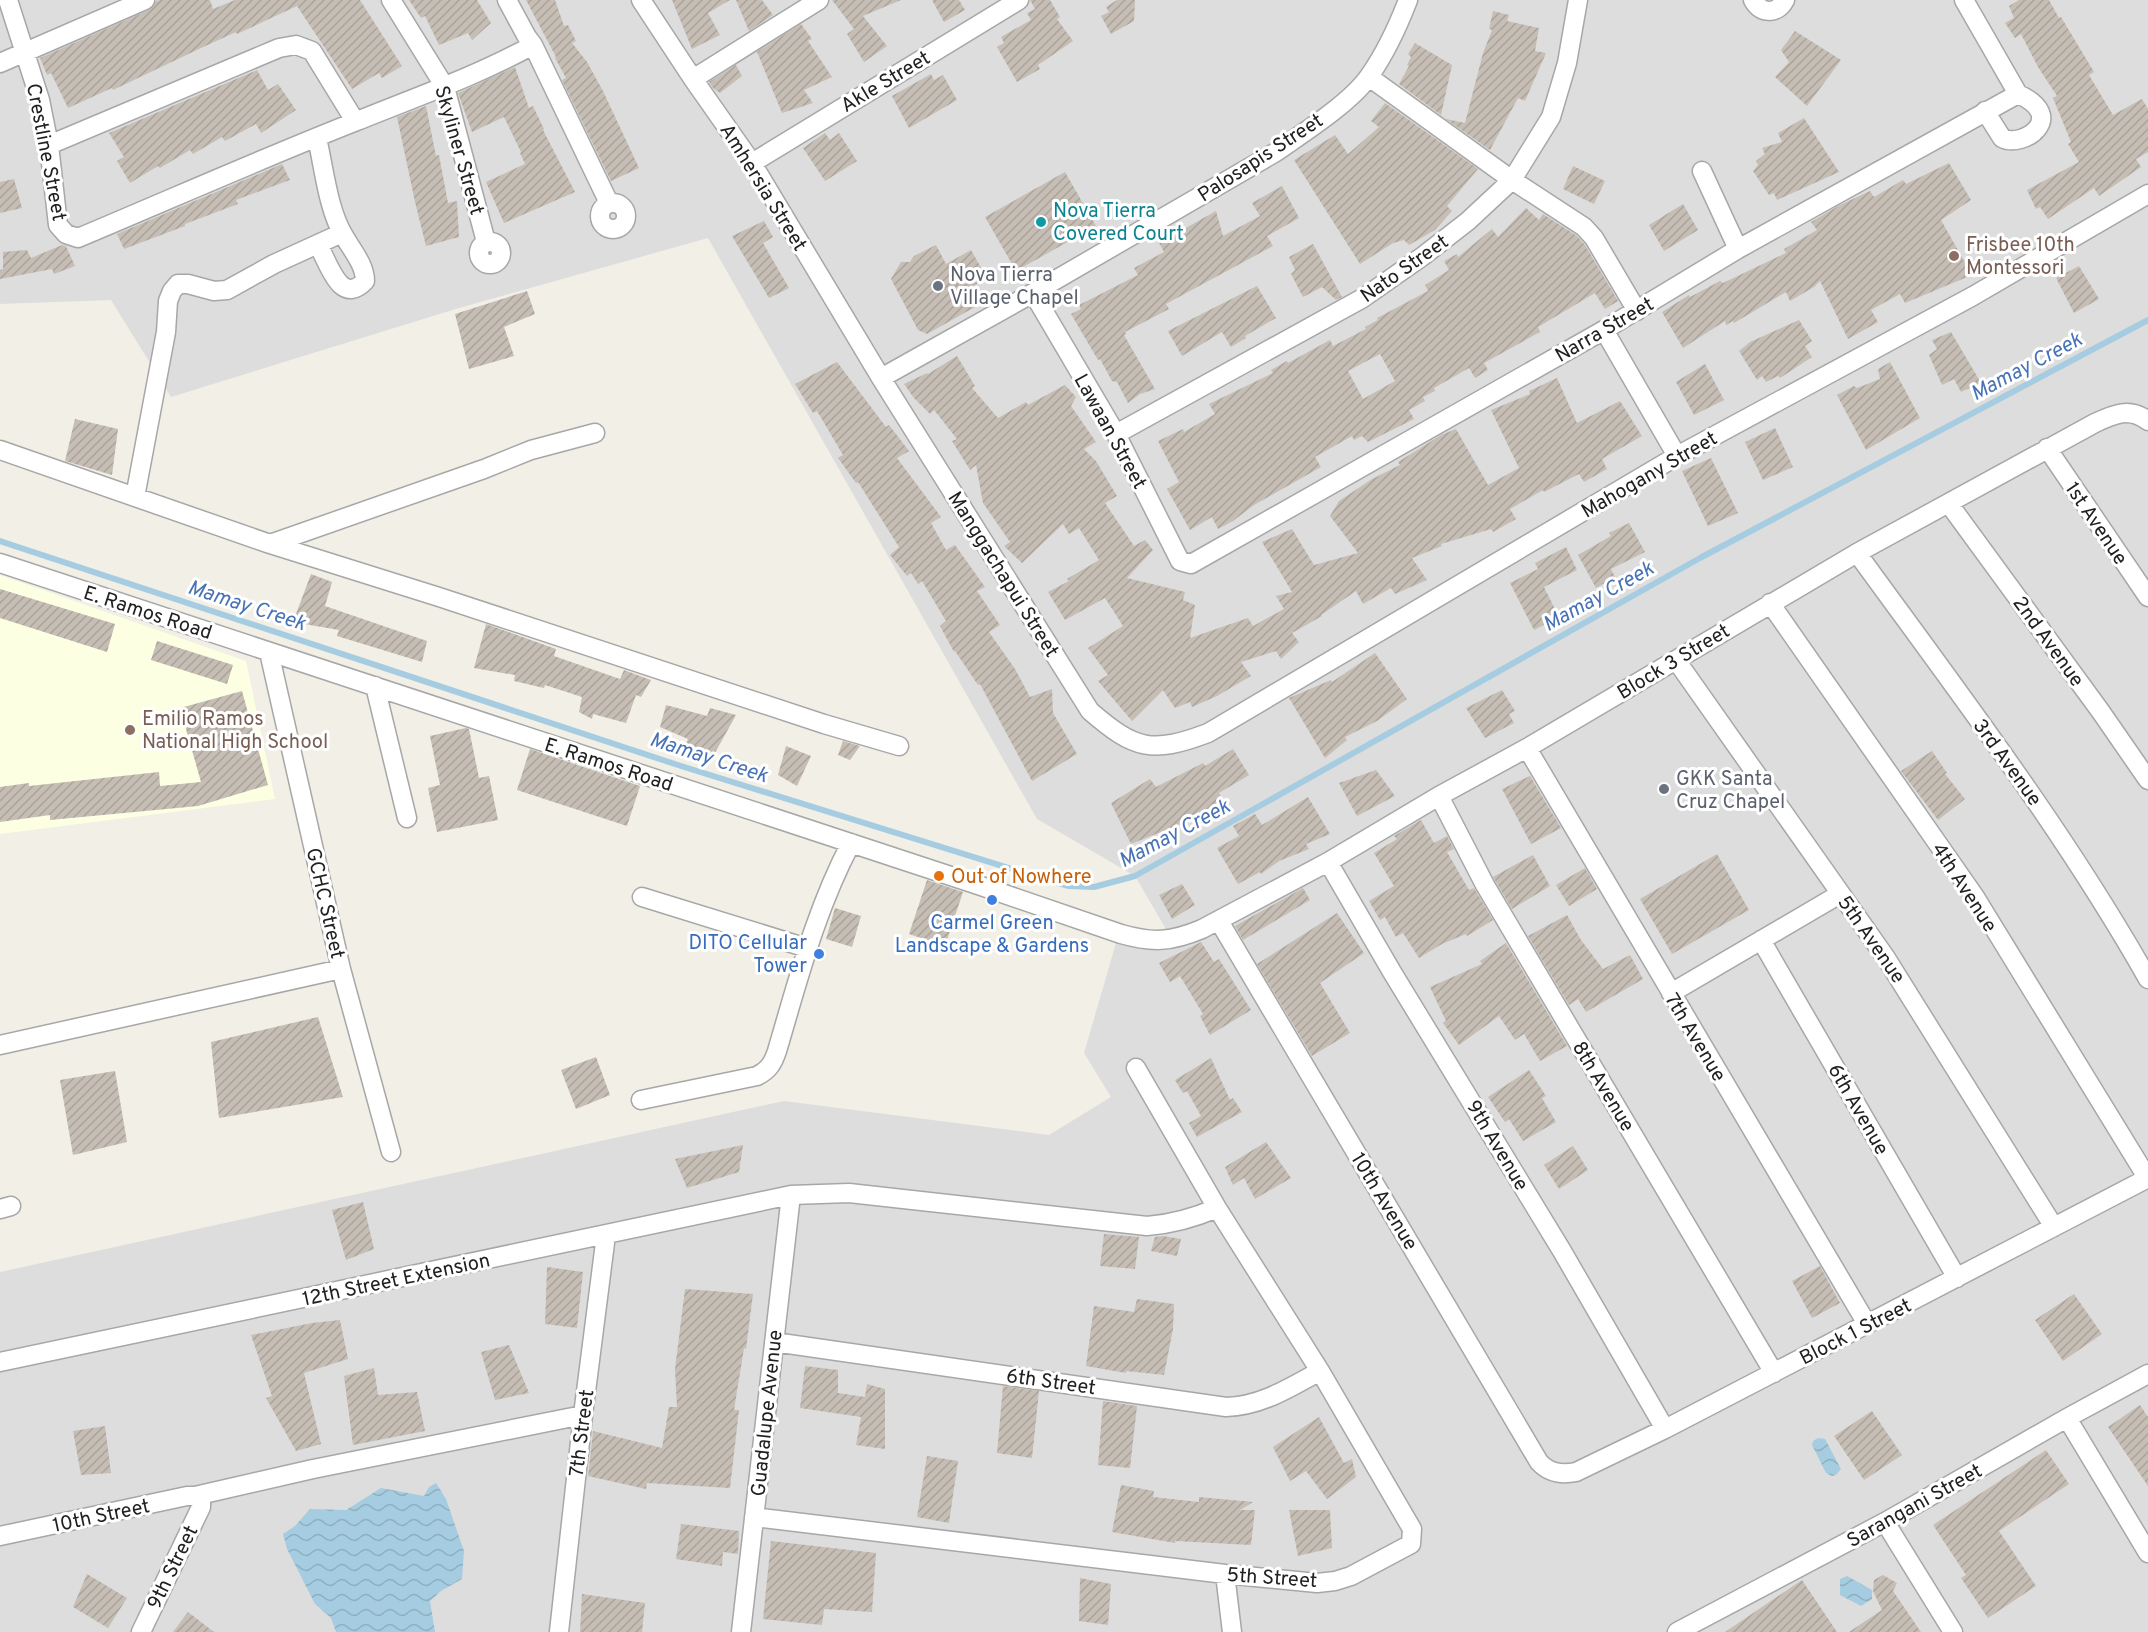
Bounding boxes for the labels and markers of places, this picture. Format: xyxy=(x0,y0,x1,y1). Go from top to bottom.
place label: Nova Tierra Covered Court xyxy=(1053,199,1184,248)
marker: Nova Tierra Covered Court xyxy=(1034,215,1048,229)
place label: Frisbee 10th Montessori xyxy=(1966,233,2075,282)
marker: Frisbee 10th Montessori xyxy=(1947,249,1961,263)
place label: Nova Tierra Village Chapel xyxy=(950,263,1079,312)
marker: Nova Tierra Village Chapel xyxy=(931,279,945,293)
place label: Emilio Ramos National High School xyxy=(142,707,328,756)
marker: Emilio Ramos National High School xyxy=(123,723,137,737)
place label: GKK Santa Cruz Chapel xyxy=(1676,767,1785,816)
marker: GKK Santa Cruz Chapel xyxy=(1657,782,1671,796)
place label: Out of Nowhere xyxy=(951,865,1091,891)
marker: Out of Nowhere xyxy=(932,869,946,883)
marker: Carmel Green Landscape & Gardens xyxy=(985,893,999,907)
place label: Carmel Green Landscape & Gardens xyxy=(895,911,1089,960)
place label: DITO Cellular Tower xyxy=(688,931,807,980)
marker: DITO Cellular Tower xyxy=(812,947,826,961)

